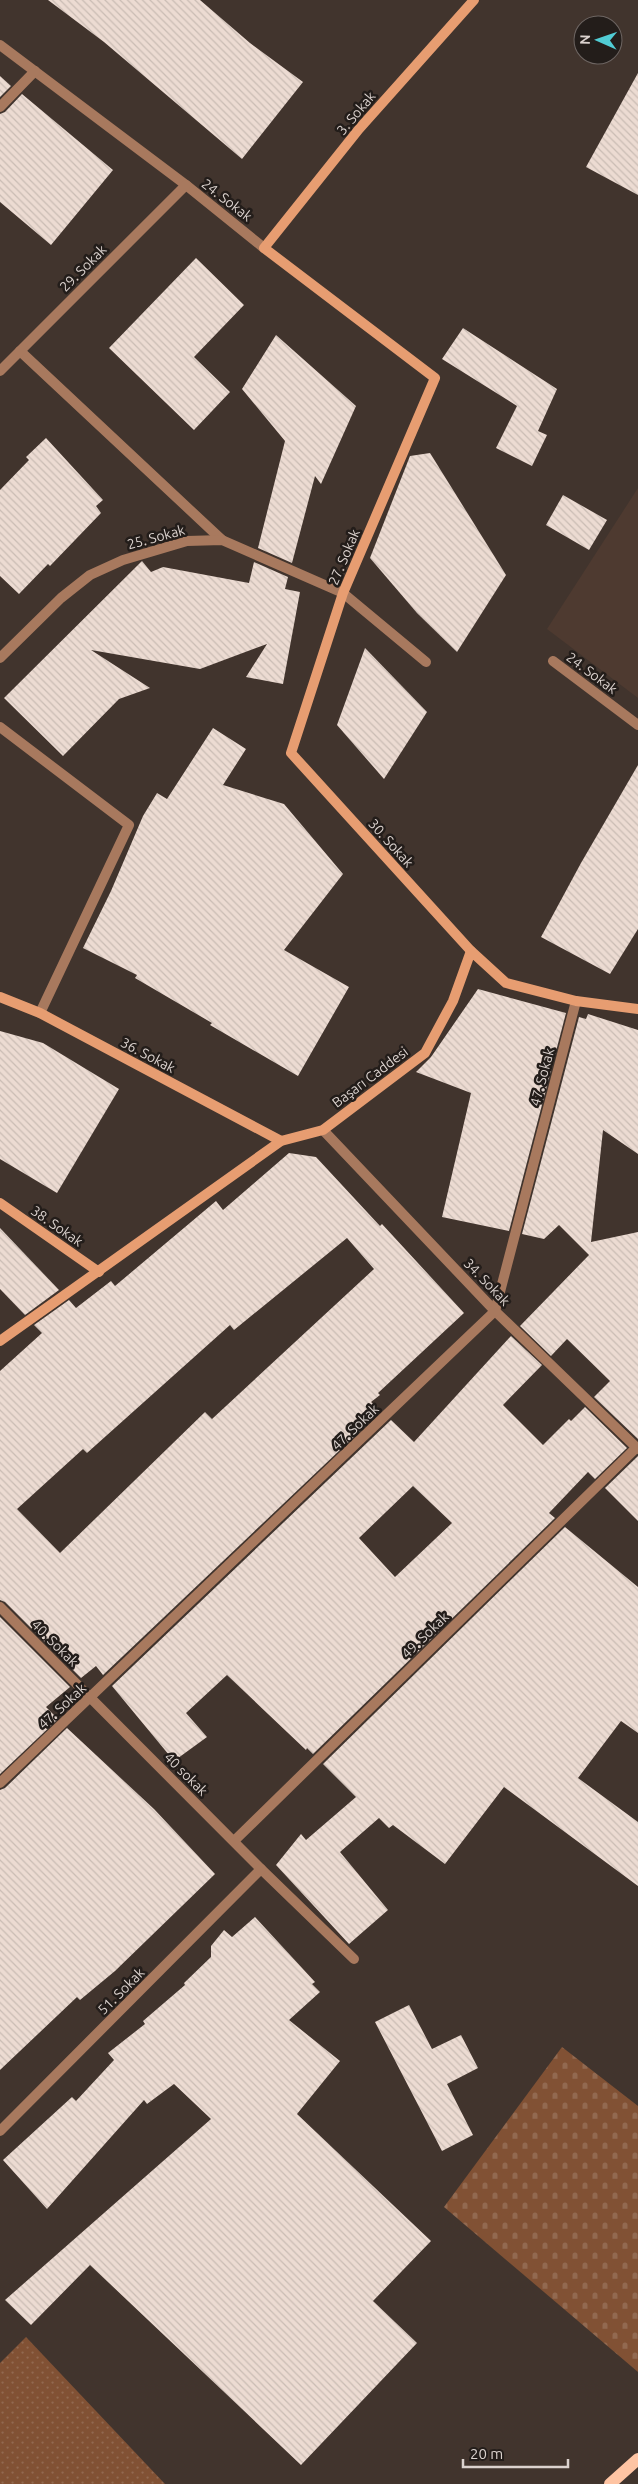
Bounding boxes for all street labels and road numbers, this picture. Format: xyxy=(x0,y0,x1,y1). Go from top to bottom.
street label: 3. Sokak xyxy=(333,88,379,138)
street label: 24. Sokak xyxy=(199,175,255,225)
street label: 29. Sokak xyxy=(56,241,110,295)
street label: 25. Sokak xyxy=(125,522,187,552)
street label: 27. Sokak xyxy=(325,527,363,587)
street label: 24. Sokak xyxy=(564,649,620,697)
street label: 30. Sokak xyxy=(365,816,417,870)
street label: 36. Sokak xyxy=(118,1034,178,1076)
street label: Başarı Caddesi xyxy=(329,1043,411,1111)
street label: 47. Sokak xyxy=(527,1046,557,1108)
street label: 38. Sokak xyxy=(28,1202,86,1250)
street label: 34. Sokak xyxy=(461,1255,513,1309)
street label: 47. Sokak xyxy=(328,1401,382,1453)
street label: 49. Sokak xyxy=(398,1609,452,1661)
street label: 40. Sokak xyxy=(28,1616,82,1670)
street label: 47. Sokak xyxy=(35,1680,89,1732)
street label: 40 sokak xyxy=(161,1749,211,1799)
street label: 51. Sokak xyxy=(94,1964,148,2018)

